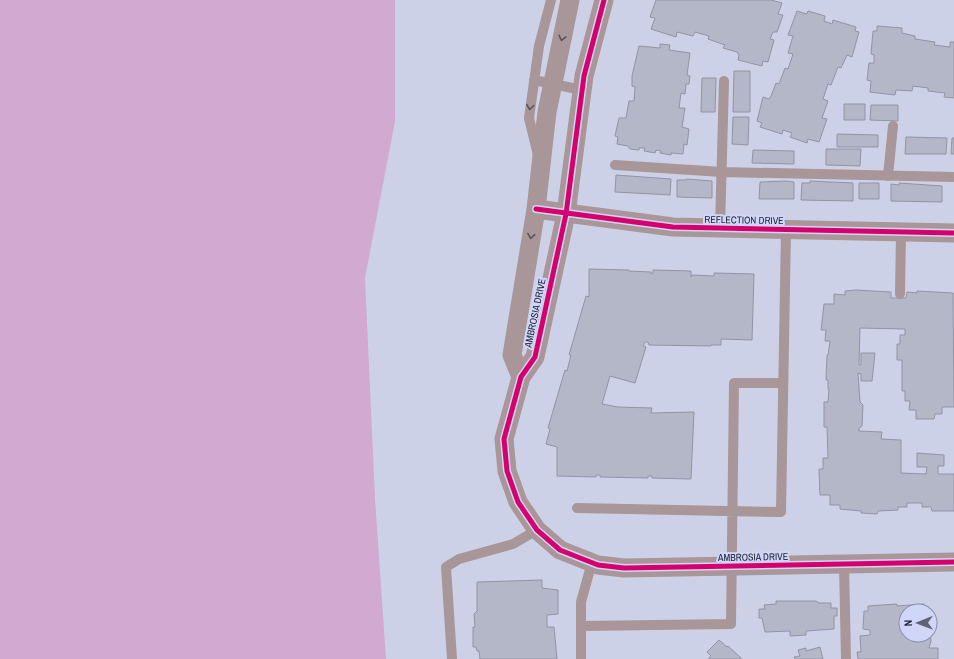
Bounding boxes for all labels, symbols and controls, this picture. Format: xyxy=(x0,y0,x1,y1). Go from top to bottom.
one-way arrow xyxy=(559,35,567,41)
one-way arrow xyxy=(526,104,535,110)
street label: REFLECTION DRIVE xyxy=(704,213,784,227)
one-way arrow xyxy=(527,233,536,239)
street label: AMBROSIA DRIVE xyxy=(521,277,549,350)
street label: AMBROSIA DRIVE xyxy=(717,550,788,564)
north arrow xyxy=(898,603,938,643)
text: N xyxy=(901,620,915,627)

